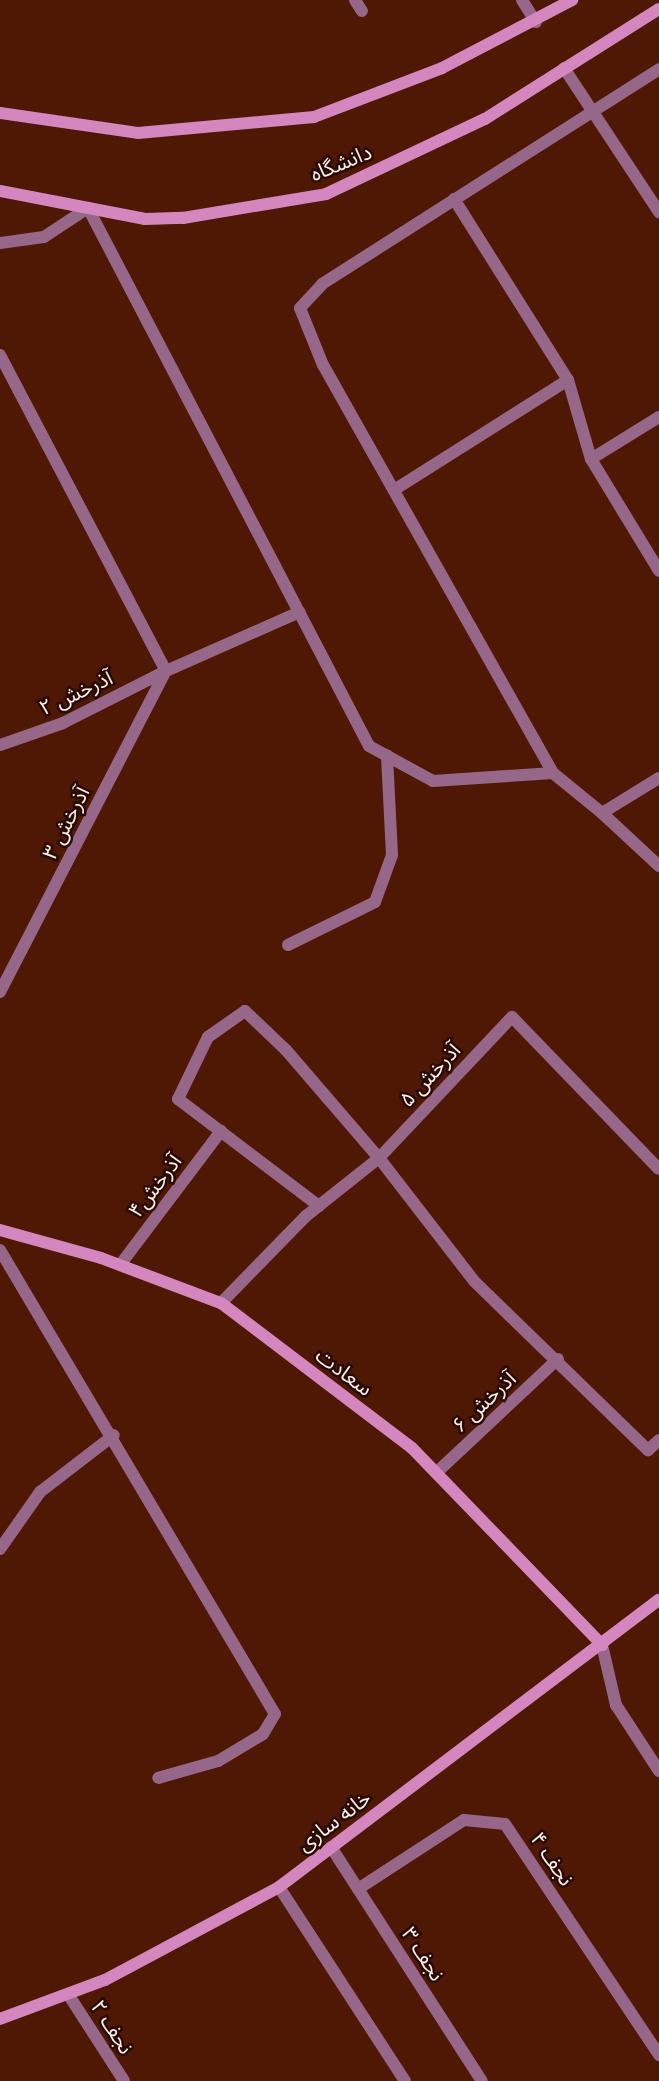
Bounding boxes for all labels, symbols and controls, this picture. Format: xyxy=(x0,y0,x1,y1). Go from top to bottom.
street label: دانشگاه xyxy=(307,139,375,187)
street label: آذرخش ۲ xyxy=(35,665,117,721)
street label: آذرخش ۳ xyxy=(37,783,95,863)
street label: آذرخش ۵ xyxy=(394,1038,466,1112)
street label: آذرخش۴ xyxy=(123,1149,187,1223)
street label: سعادت xyxy=(311,1343,377,1401)
street label: آذرخش ۶ xyxy=(447,1366,521,1438)
street label: خانه سازی xyxy=(292,1785,376,1857)
street label: نجف ۴ xyxy=(525,1827,579,1891)
street label: نجف ۳ xyxy=(396,1922,450,1986)
street label: نجف ۲ xyxy=(85,1995,139,2059)

